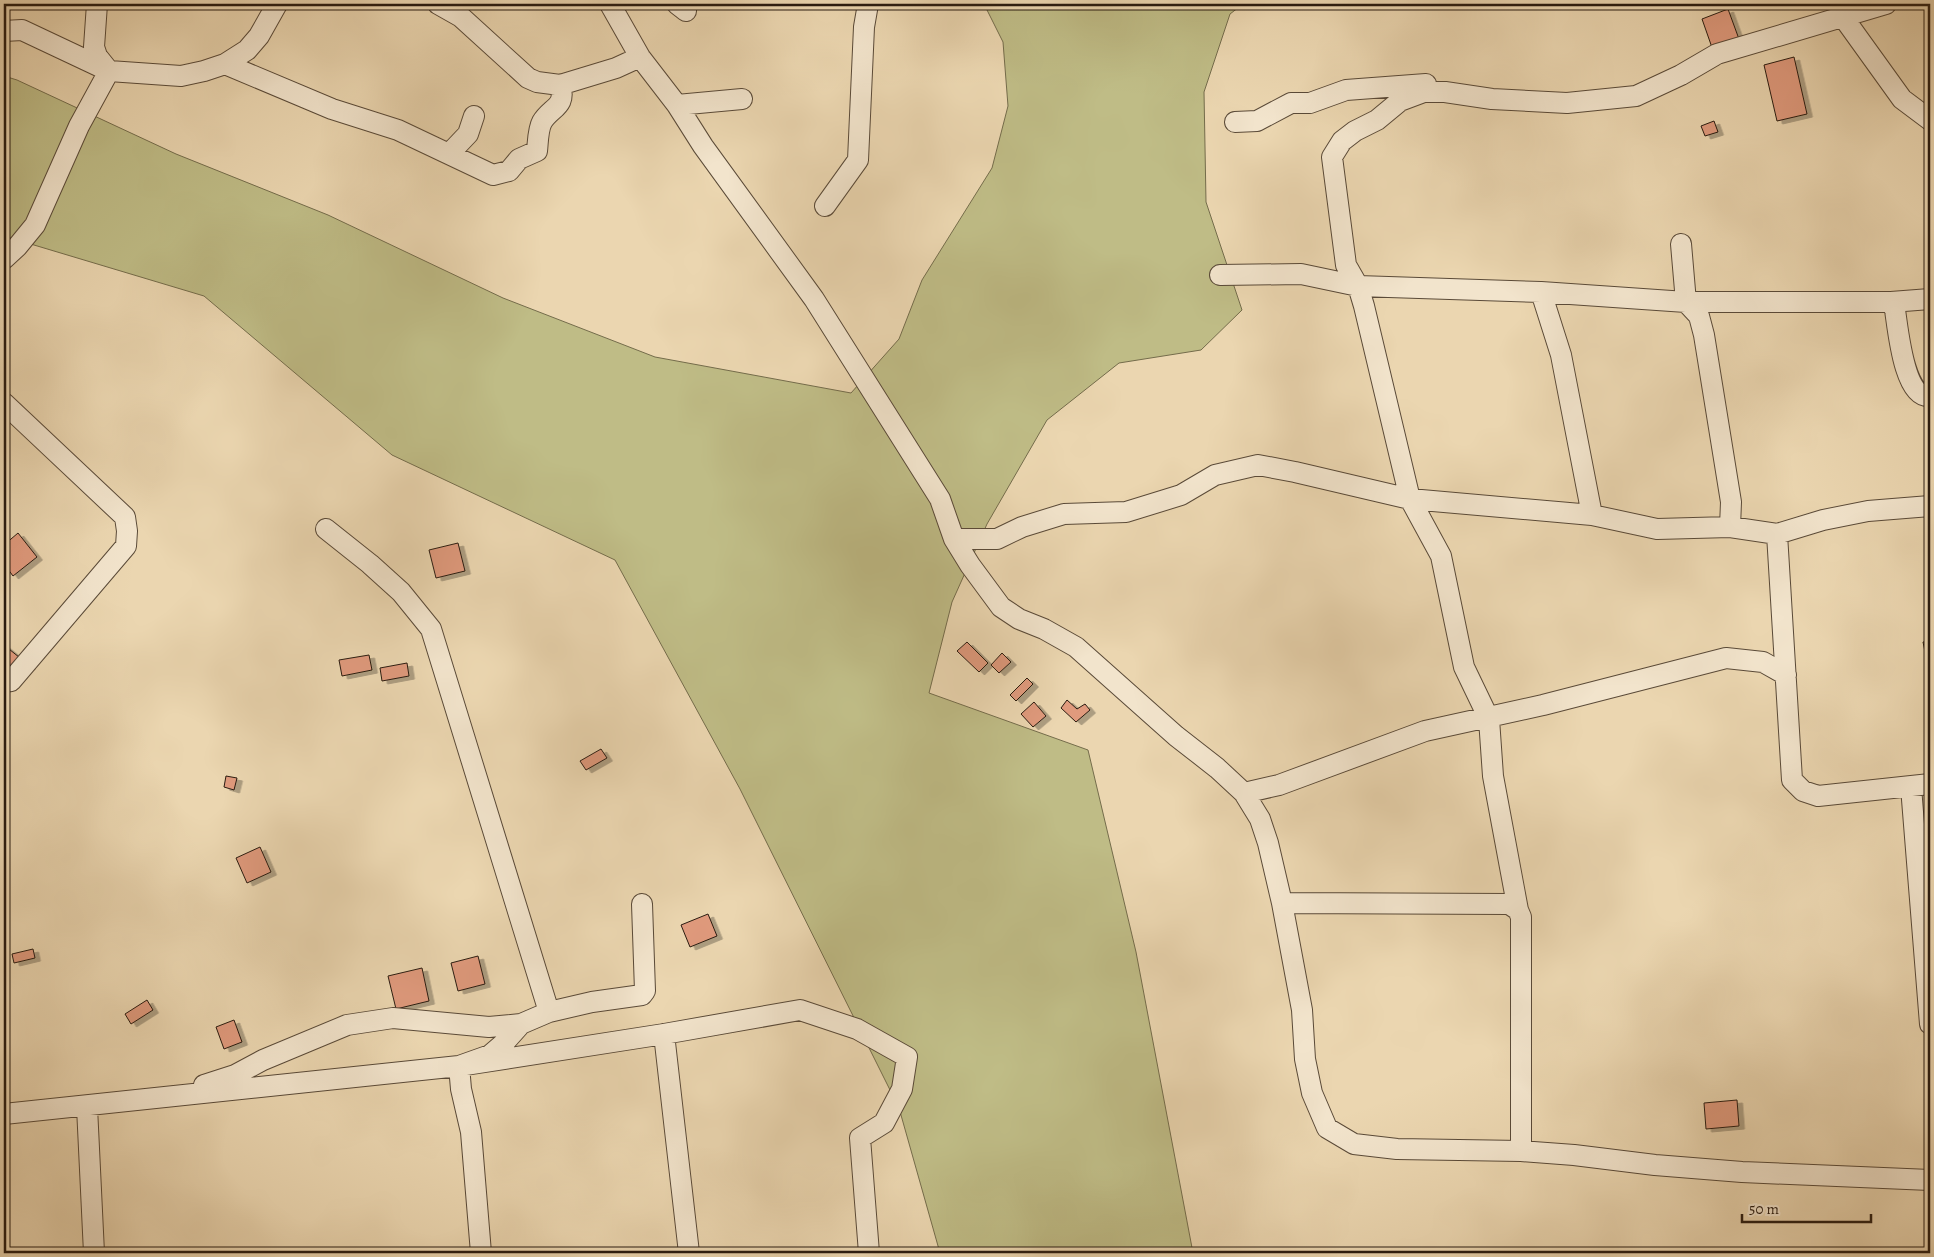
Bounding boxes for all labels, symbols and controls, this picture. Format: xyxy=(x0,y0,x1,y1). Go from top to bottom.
scale bar xyxy=(1742,1192,1870,1224)
text: 50 m xyxy=(1749,1199,1779,1219)

